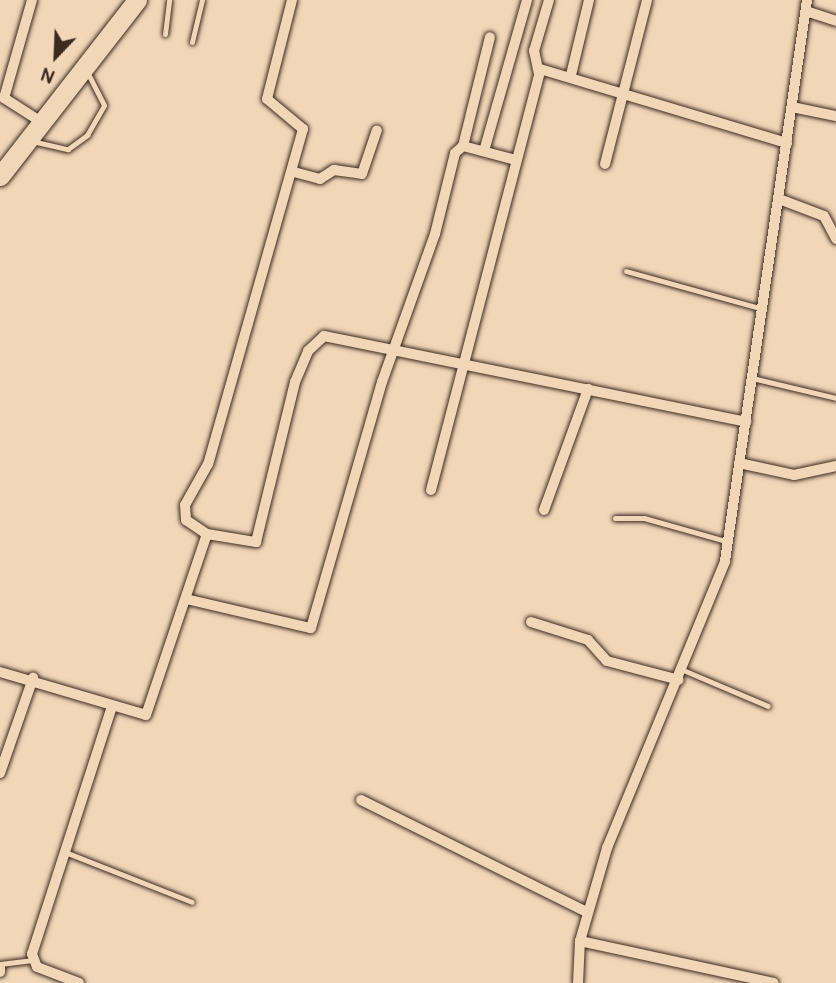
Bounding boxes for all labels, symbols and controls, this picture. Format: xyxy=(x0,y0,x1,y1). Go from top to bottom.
north arrow xyxy=(21,21,91,91)
text: N xyxy=(37,62,58,89)

